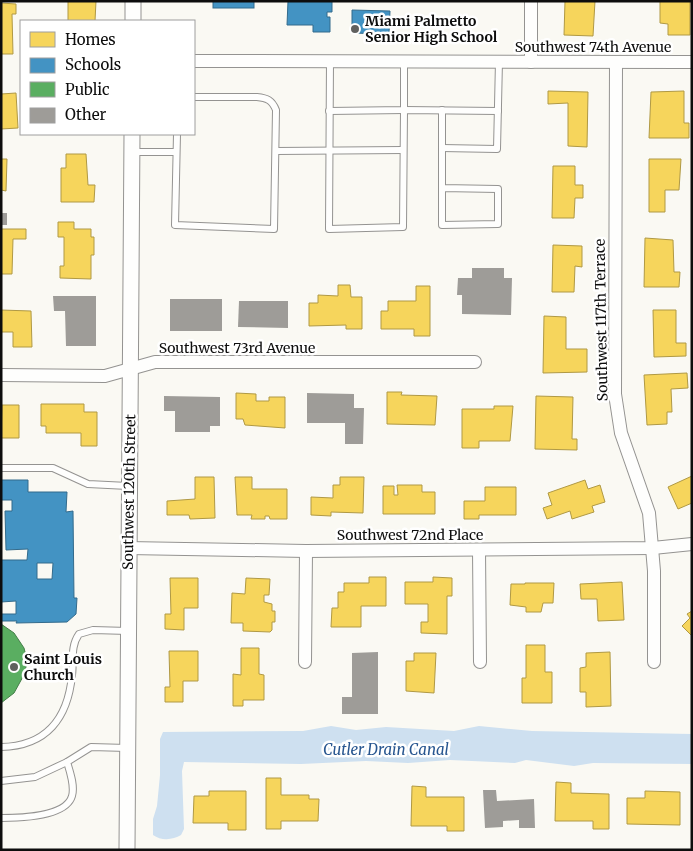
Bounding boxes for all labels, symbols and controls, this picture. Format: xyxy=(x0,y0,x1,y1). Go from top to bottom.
place label: Miami Palmetto Senior High School xyxy=(365,12,498,46)
legend xyxy=(20,20,195,135)
marker: Miami Palmetto Senior High School xyxy=(349,23,361,35)
text: Homes xyxy=(65,30,116,49)
street label: Southwest 74th Avenue xyxy=(515,38,671,56)
text: Schools xyxy=(65,55,121,74)
text: Public xyxy=(65,80,110,99)
text: Other xyxy=(65,105,107,124)
street label: Southwest 117th Terrace xyxy=(591,239,611,401)
street label: Southwest 73rd Avenue xyxy=(159,339,315,357)
street label: Southwest 120th Street xyxy=(119,413,139,570)
street label: Southwest 72nd Place xyxy=(337,526,483,544)
place label: Saint Louis Church xyxy=(24,650,102,684)
marker: Saint Louis Church xyxy=(8,661,20,673)
water label: Cutler Drain Canal xyxy=(323,740,449,759)

